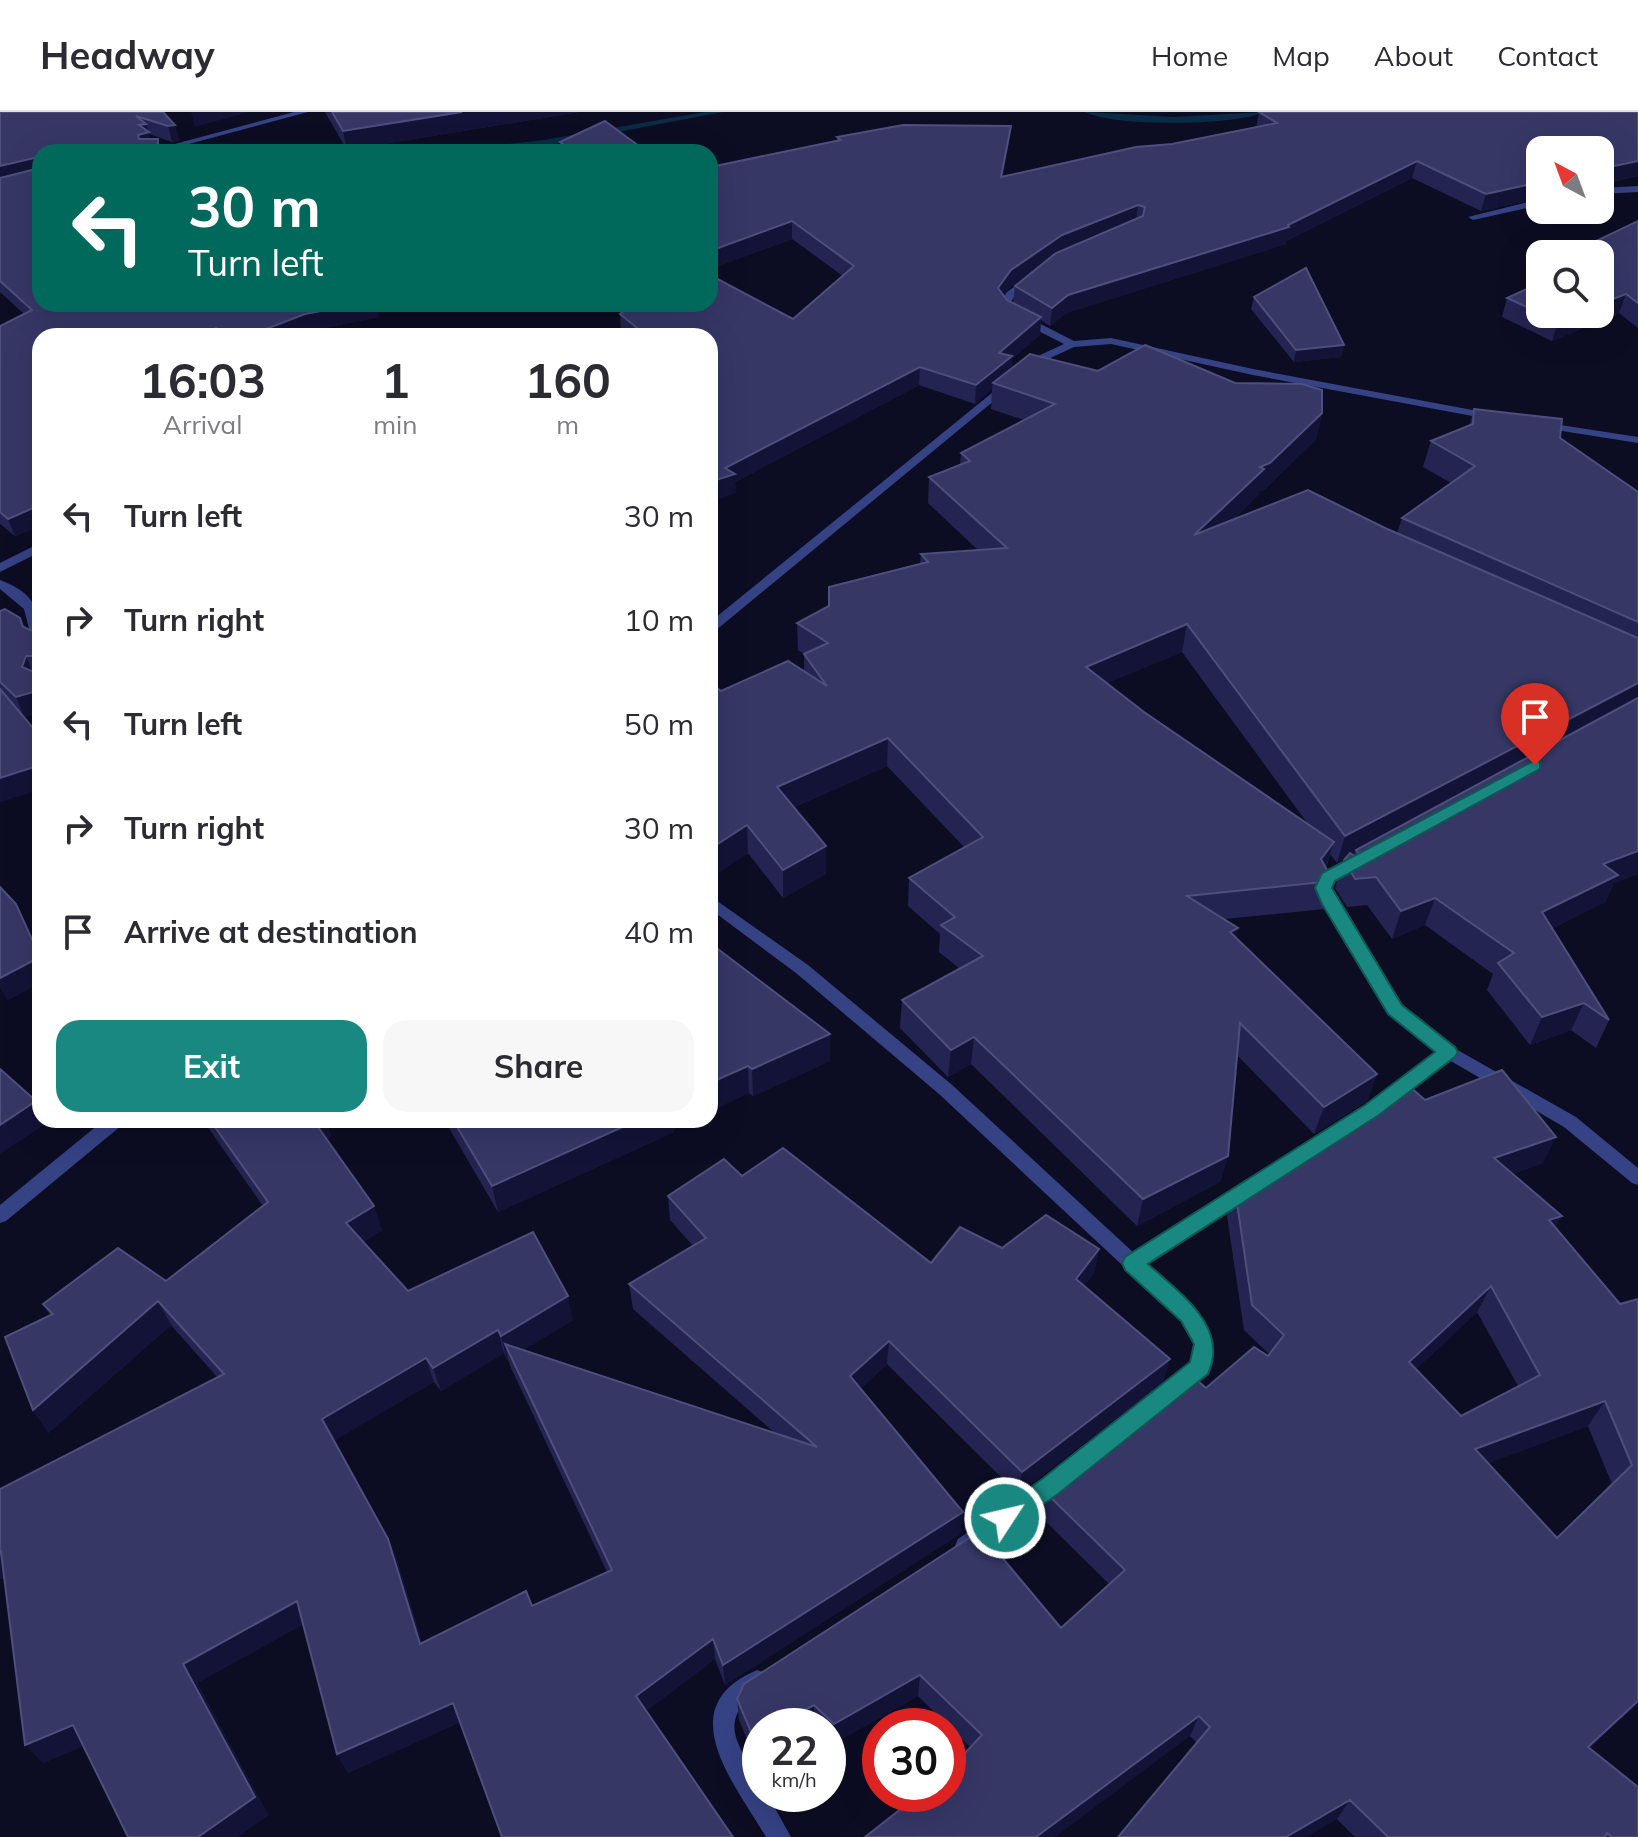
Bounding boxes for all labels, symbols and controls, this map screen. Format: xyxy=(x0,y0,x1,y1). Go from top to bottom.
text: Headway xyxy=(40,31,215,79)
text: Home xyxy=(1151,38,1228,73)
text: Map xyxy=(1272,38,1330,73)
text: About xyxy=(1374,38,1453,73)
text: Contact xyxy=(1497,38,1598,73)
north arrow xyxy=(1526,136,1614,224)
map controls xyxy=(1526,136,1614,328)
text: 30 m xyxy=(188,171,321,241)
icon: left xyxy=(56,176,160,280)
text: Turn left xyxy=(188,240,324,285)
button: search xyxy=(1526,240,1614,328)
text: 16:03 xyxy=(139,350,266,410)
text: 1 xyxy=(381,350,410,410)
text: 160 xyxy=(525,350,611,410)
text: Arrival xyxy=(163,408,242,441)
text: min xyxy=(373,408,417,441)
text: m xyxy=(556,408,579,441)
icon: left xyxy=(56,494,100,538)
text: Turn left xyxy=(124,497,242,535)
text: 30 m xyxy=(624,497,694,535)
icon: right xyxy=(56,598,100,642)
text: Turn right xyxy=(124,601,264,639)
text: 10 m xyxy=(624,601,694,639)
pin xyxy=(1501,683,1569,765)
icon: arrive xyxy=(1513,695,1557,739)
icon: left xyxy=(56,702,100,746)
text: Turn left xyxy=(124,705,242,743)
text: 50 m xyxy=(624,705,694,743)
icon: right xyxy=(56,806,100,850)
text: Turn right xyxy=(124,809,264,847)
text: 30 m xyxy=(624,809,694,847)
icon: arrive xyxy=(56,910,100,954)
text: Arrive at destination xyxy=(124,913,418,951)
text: 40 m xyxy=(624,913,694,951)
button: Exit xyxy=(56,1020,367,1112)
button: Share xyxy=(383,1020,694,1112)
position arrow xyxy=(963,1476,1047,1560)
speed limit sign: 30 xyxy=(862,1708,966,1812)
text: 22 xyxy=(770,1725,818,1775)
text: km/h xyxy=(771,1767,817,1792)

